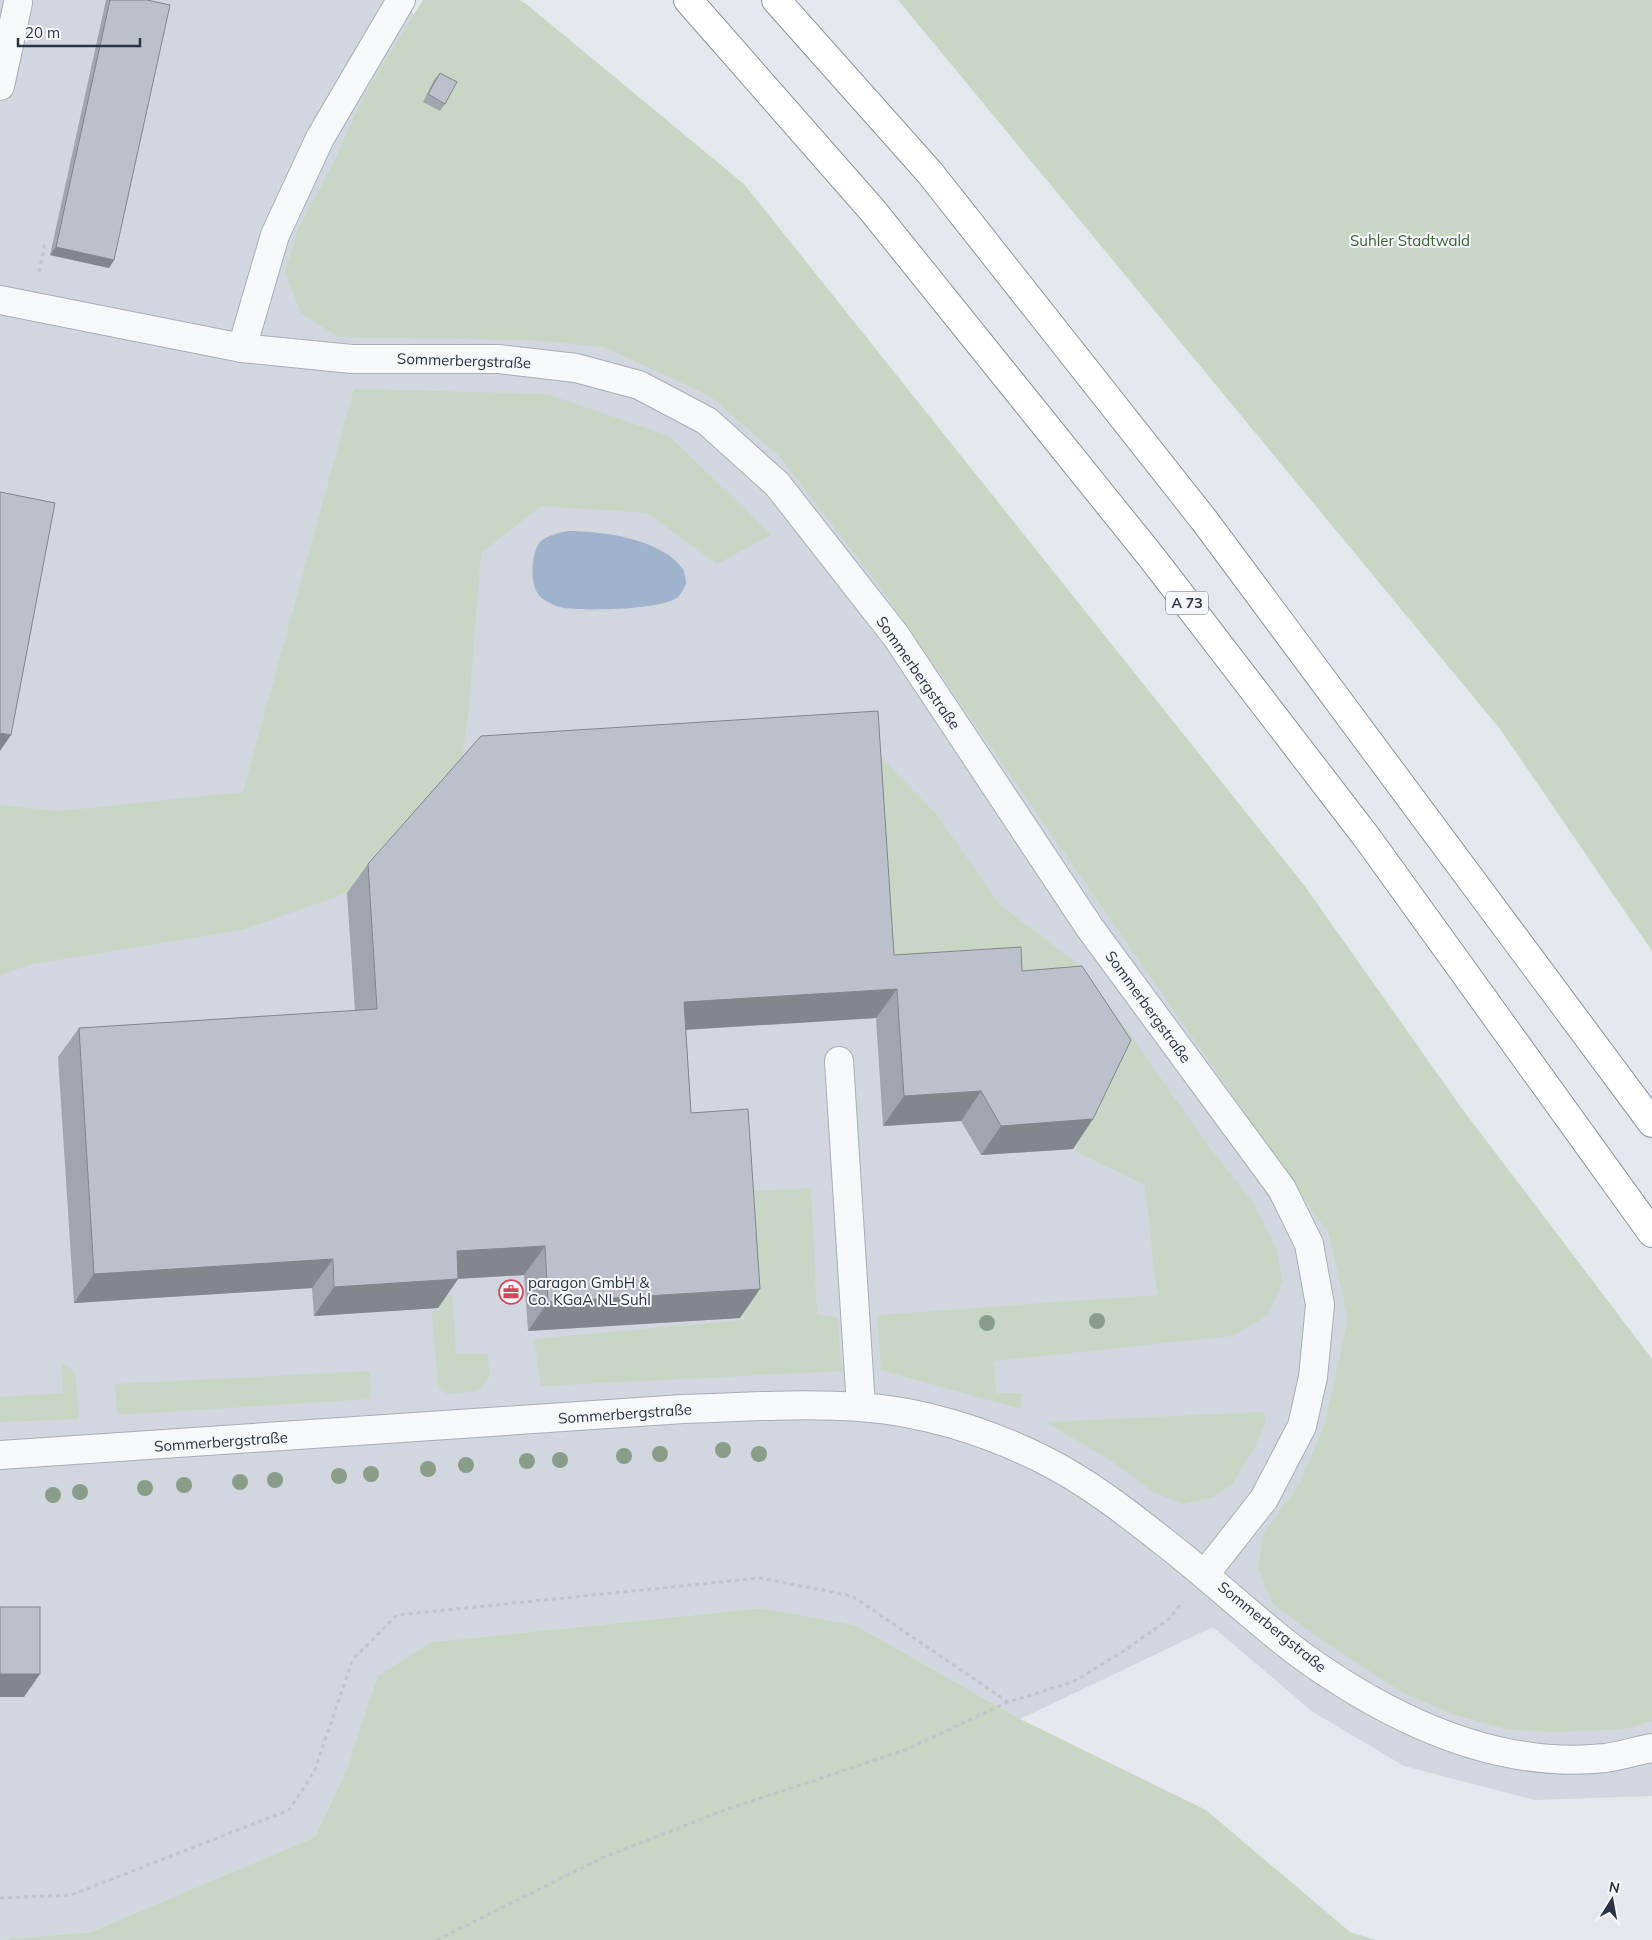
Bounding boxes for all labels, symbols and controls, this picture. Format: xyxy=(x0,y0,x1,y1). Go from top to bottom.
scale bar xyxy=(18,15,140,47)
text: 20 m xyxy=(25,23,60,42)
park label: Suhler Stadtwald xyxy=(1350,231,1470,250)
street label: Sommerbergstraße xyxy=(397,349,531,372)
road number: A 73 xyxy=(1166,592,1208,614)
street label: Sommerbergstraße xyxy=(872,612,965,733)
street label: Sommerbergstraße xyxy=(1101,947,1195,1067)
place label: paragon GmbH & Co. KGaA NL Suhl xyxy=(528,1273,651,1309)
office icon: paragon GmbH & Co. KGaA NL Suhl xyxy=(498,1279,524,1305)
street label: Sommerbergstraße xyxy=(557,1399,693,1428)
street label: Sommerbergstraße xyxy=(153,1427,289,1456)
street label: Sommerbergstraße xyxy=(1214,1577,1330,1676)
north arrow xyxy=(1587,1875,1637,1925)
text: N xyxy=(1608,1877,1621,1897)

